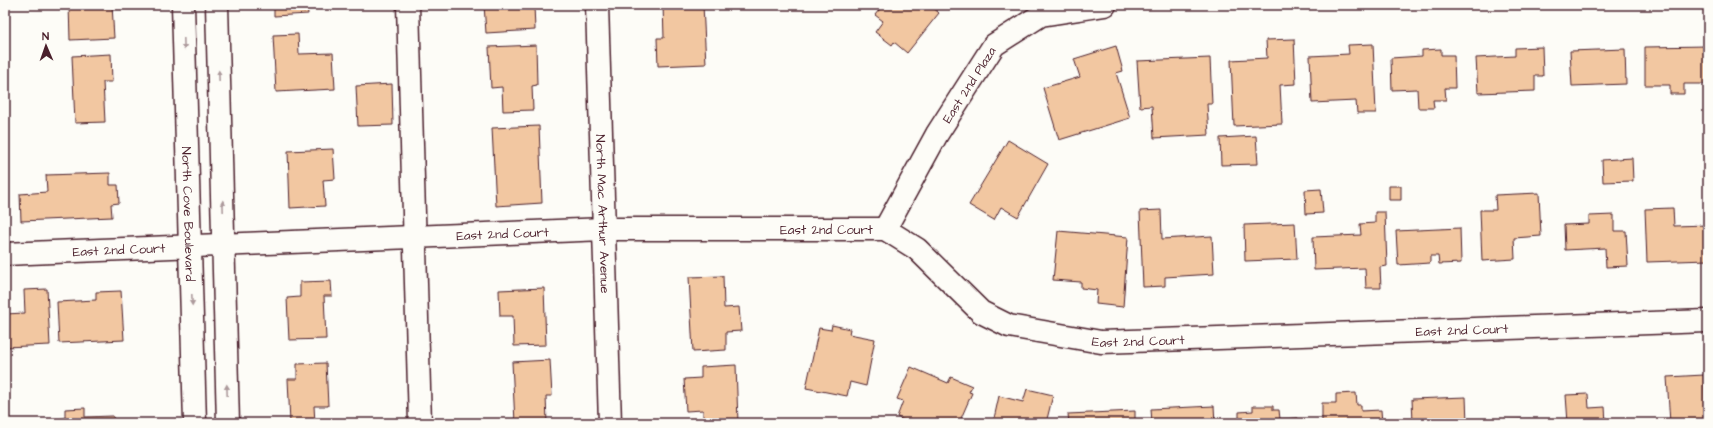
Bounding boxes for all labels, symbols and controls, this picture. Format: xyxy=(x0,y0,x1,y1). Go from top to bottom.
north arrow xyxy=(26,26,66,66)
text: N xyxy=(42,29,49,44)
one-way arrow xyxy=(181,38,187,51)
street label: East 2nd Plaza xyxy=(938,43,1001,127)
one-way arrow xyxy=(216,69,222,82)
street label: North Mac Arthur Avenue xyxy=(591,134,614,294)
street label: North Cove Boulevard xyxy=(177,146,199,282)
one-way arrow xyxy=(220,199,226,212)
street label: East 2nd Court xyxy=(780,221,874,239)
street label: East 2nd Court xyxy=(456,223,550,245)
street label: East 2nd Court xyxy=(72,239,166,261)
one-way arrow xyxy=(188,294,195,306)
street label: East 2nd Court xyxy=(1415,320,1509,341)
street label: East 2nd Court xyxy=(1090,331,1186,352)
one-way arrow xyxy=(224,383,230,396)

